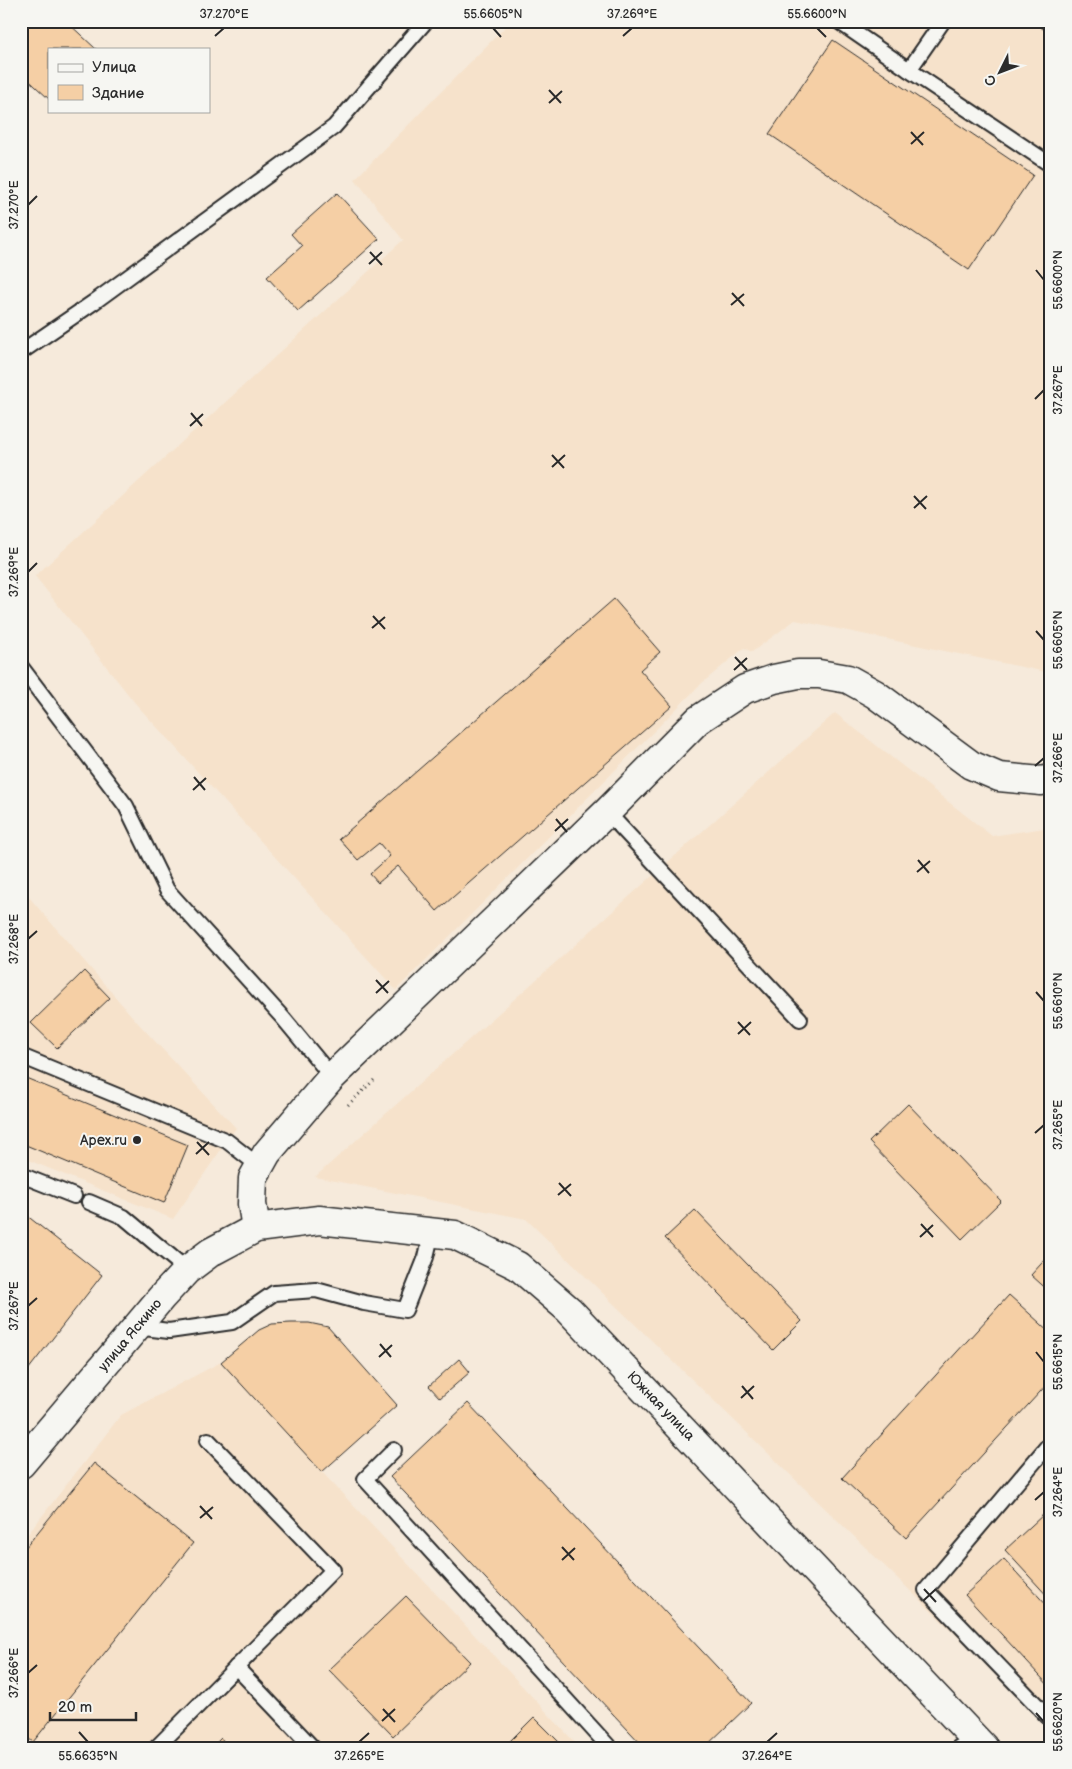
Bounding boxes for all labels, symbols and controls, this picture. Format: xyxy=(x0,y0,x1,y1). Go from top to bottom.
text: 37.270°E xyxy=(199,7,249,22)
text: 55.6605°N xyxy=(463,7,523,22)
text: 37.269°E xyxy=(607,7,657,22)
text: 55.6600°N xyxy=(787,7,847,22)
legend xyxy=(48,48,210,112)
north arrow xyxy=(974,48,1024,98)
text: Улица xyxy=(92,58,137,77)
text: С xyxy=(981,71,1000,90)
text: Здание xyxy=(92,84,144,103)
text: 37.270°E xyxy=(7,180,22,230)
text: 55.6600°N xyxy=(1051,250,1066,310)
text: 37.267°E xyxy=(1051,365,1066,415)
text: 37.269°E xyxy=(7,547,22,597)
text: 55.6605°N xyxy=(1051,610,1066,670)
text: 37.266°E xyxy=(1051,733,1066,783)
text: 37.268°E xyxy=(7,914,22,964)
text: 55.6610°N xyxy=(1051,972,1066,1030)
text: 37.265°E xyxy=(1051,1100,1066,1150)
place label: Apex.ru xyxy=(80,1132,127,1149)
marker: Apex.ru xyxy=(131,1134,143,1146)
text: 37.267°E xyxy=(7,1281,22,1331)
street label: улица Яскино xyxy=(95,1295,165,1375)
text: 55.6615°N xyxy=(1051,1334,1066,1390)
street label: Южная улица xyxy=(624,1368,699,1445)
text: 37.264°E xyxy=(1051,1467,1066,1517)
text: 37.266°E xyxy=(7,1648,22,1698)
scale bar xyxy=(50,1689,136,1721)
text: 55.6620°N xyxy=(1051,1692,1066,1752)
text: 20 m xyxy=(58,1698,92,1717)
text: 55.6635°N xyxy=(58,1749,118,1764)
text: 37.265°E xyxy=(334,1749,384,1764)
text: 37.264°E xyxy=(742,1749,792,1764)

